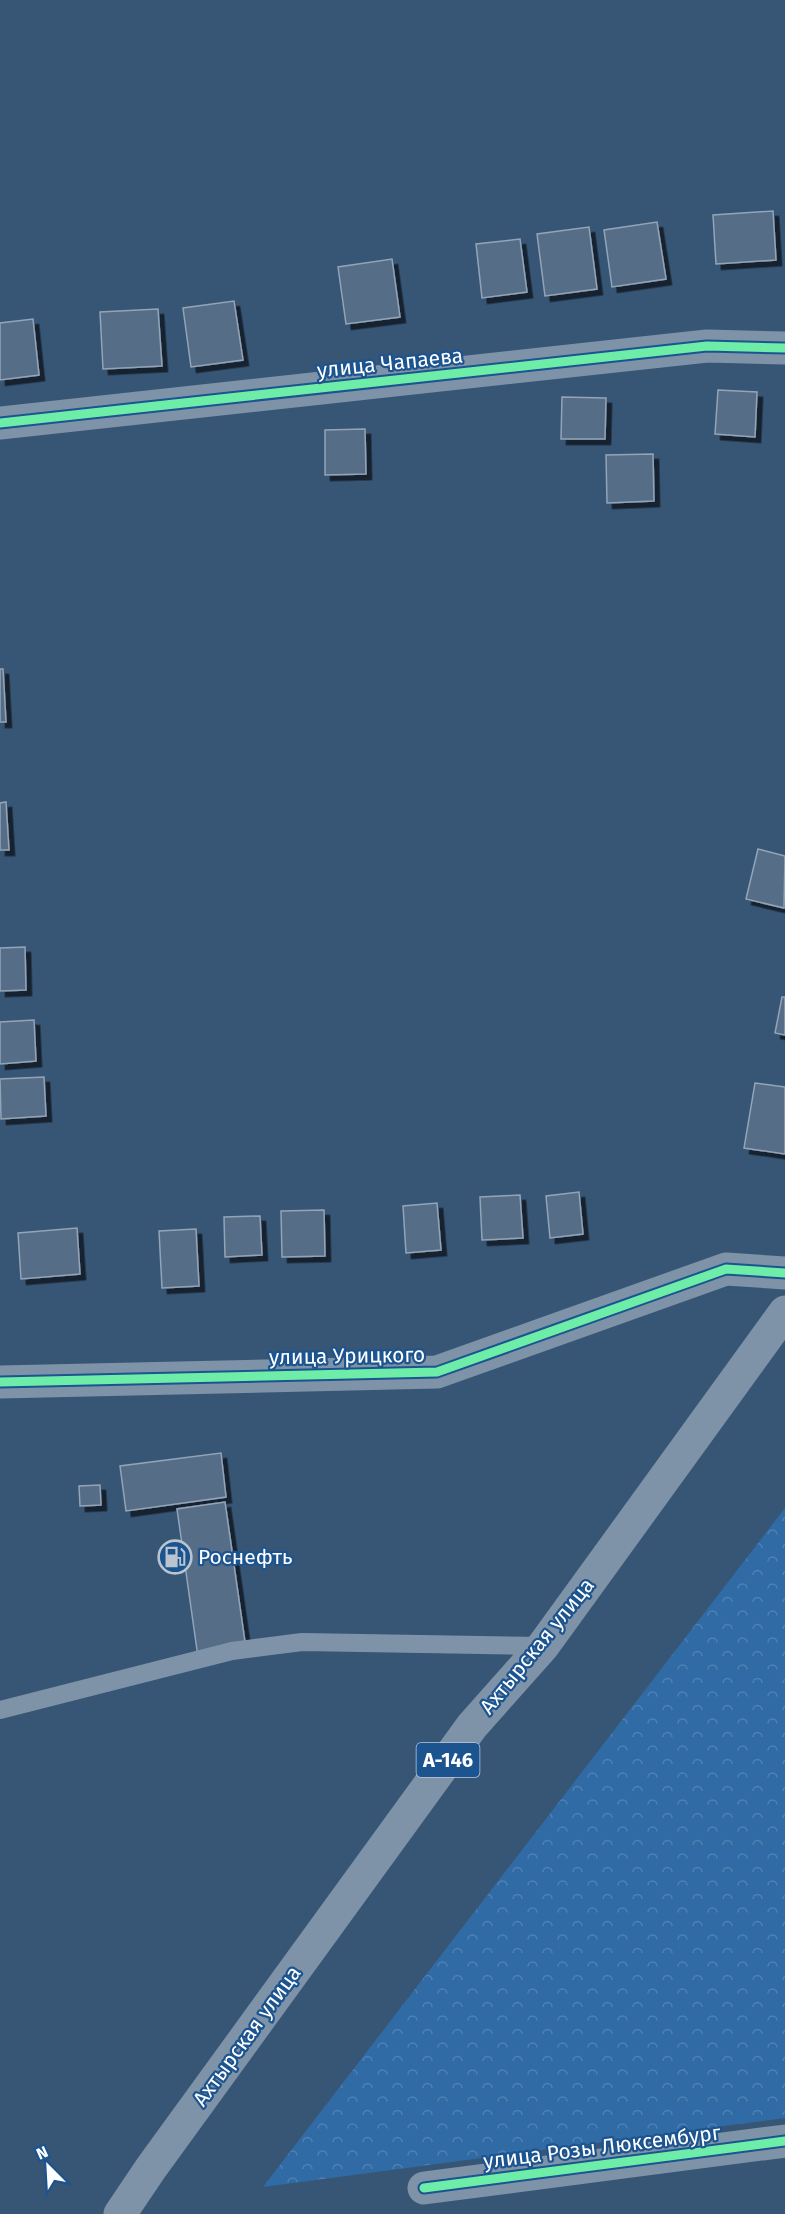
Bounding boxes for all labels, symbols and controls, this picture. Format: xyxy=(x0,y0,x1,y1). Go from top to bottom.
street label: улица Чапаева xyxy=(316,342,464,384)
street label: улица Урицкого xyxy=(269,1342,425,1370)
fuel station icon: Роснефть xyxy=(157,1539,193,1575)
place label: Роснефть xyxy=(198,1544,293,1570)
street label: Ахтырская улица xyxy=(474,1573,600,1719)
road number: А-146 xyxy=(416,1743,480,1777)
street label: Ахтырская улица xyxy=(187,1961,307,2111)
street label: улица Розы Люксембург xyxy=(482,2120,722,2174)
north arrow xyxy=(18,2136,78,2196)
text: N xyxy=(33,2142,51,2164)

